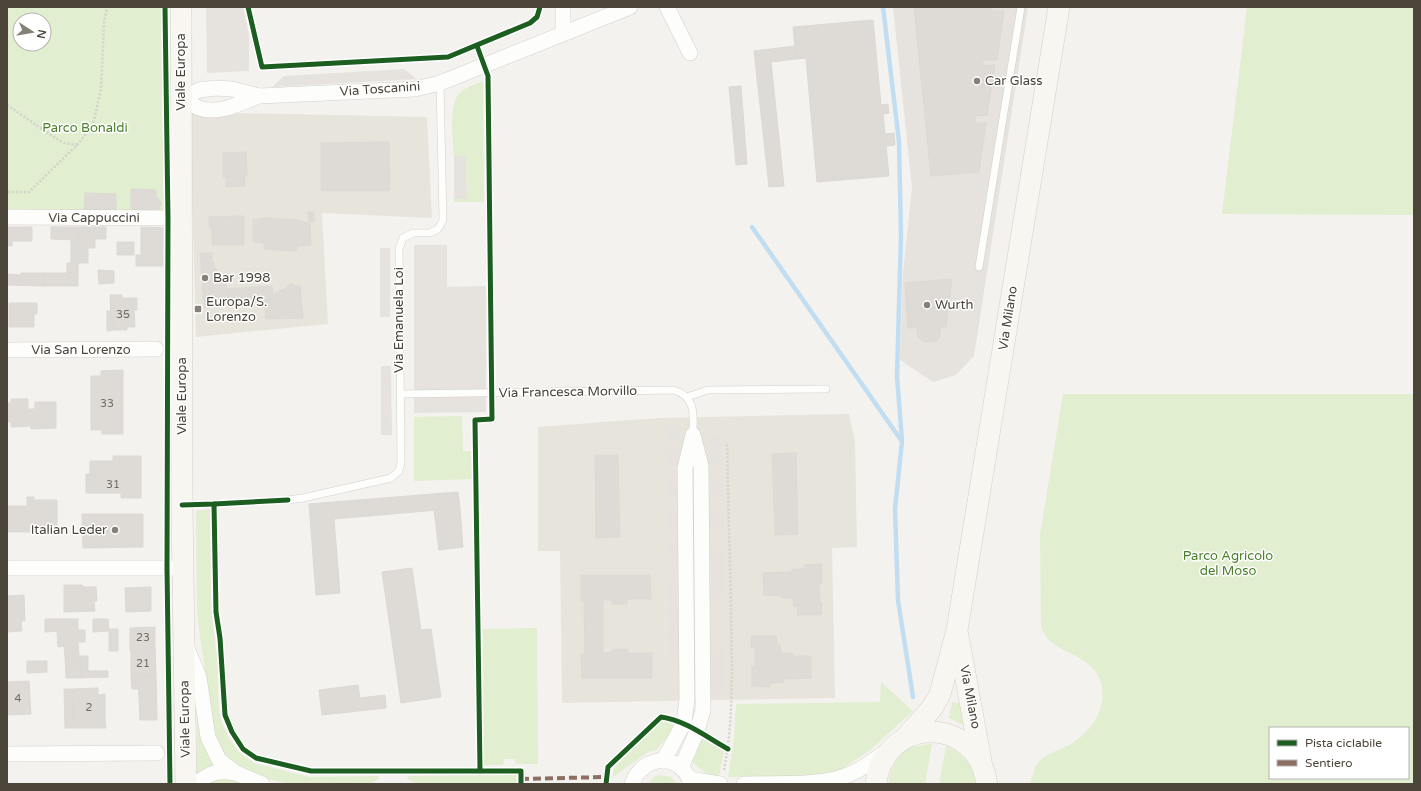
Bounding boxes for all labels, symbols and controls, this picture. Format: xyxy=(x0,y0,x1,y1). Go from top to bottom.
north arrow xyxy=(12,12,52,52)
text: N xyxy=(34,28,49,40)
street label: Viale Europa xyxy=(173,33,189,111)
place label: Car Glass xyxy=(985,73,1043,89)
marker: Car Glass xyxy=(972,76,982,86)
street label: Via Toscanini xyxy=(339,78,421,100)
park label: Parco Bonaldi xyxy=(42,120,128,136)
street label: Via Cappuccini xyxy=(48,210,140,226)
street label: Via Emanuela Loi xyxy=(391,267,407,373)
place label: Bar 1998 xyxy=(213,270,270,286)
marker: Bar 1998 xyxy=(200,273,210,283)
street label: Via Milano xyxy=(995,285,1021,351)
place label: Europa/S. Lorenzo xyxy=(206,294,267,325)
place label: Wurth xyxy=(935,297,973,313)
marker: Wurth xyxy=(922,300,932,310)
marker: Europa/S. Lorenzo xyxy=(193,304,203,314)
house number: 35 xyxy=(116,308,130,321)
street label: Via San Lorenzo xyxy=(31,342,131,358)
street label: Viale Europa xyxy=(174,357,190,435)
street label: Via Francesca Morvillo xyxy=(499,383,637,401)
house number: 33 xyxy=(100,397,114,410)
house number: 31 xyxy=(106,478,120,491)
place label: Italian Leder xyxy=(31,522,107,538)
marker: Italian Leder xyxy=(110,525,120,535)
park label: Parco Agricolo del Moso xyxy=(1183,548,1273,579)
house number: 23 xyxy=(136,631,150,644)
house number: 21 xyxy=(136,657,150,670)
street label: Via Milano xyxy=(956,664,984,730)
street label: Viale Europa xyxy=(176,680,194,758)
house number: 4 xyxy=(15,692,22,705)
house number: 2 xyxy=(86,701,93,714)
legend xyxy=(1269,727,1409,779)
text: Pista ciclabile xyxy=(1305,736,1382,750)
text: Sentiero xyxy=(1305,756,1352,770)

